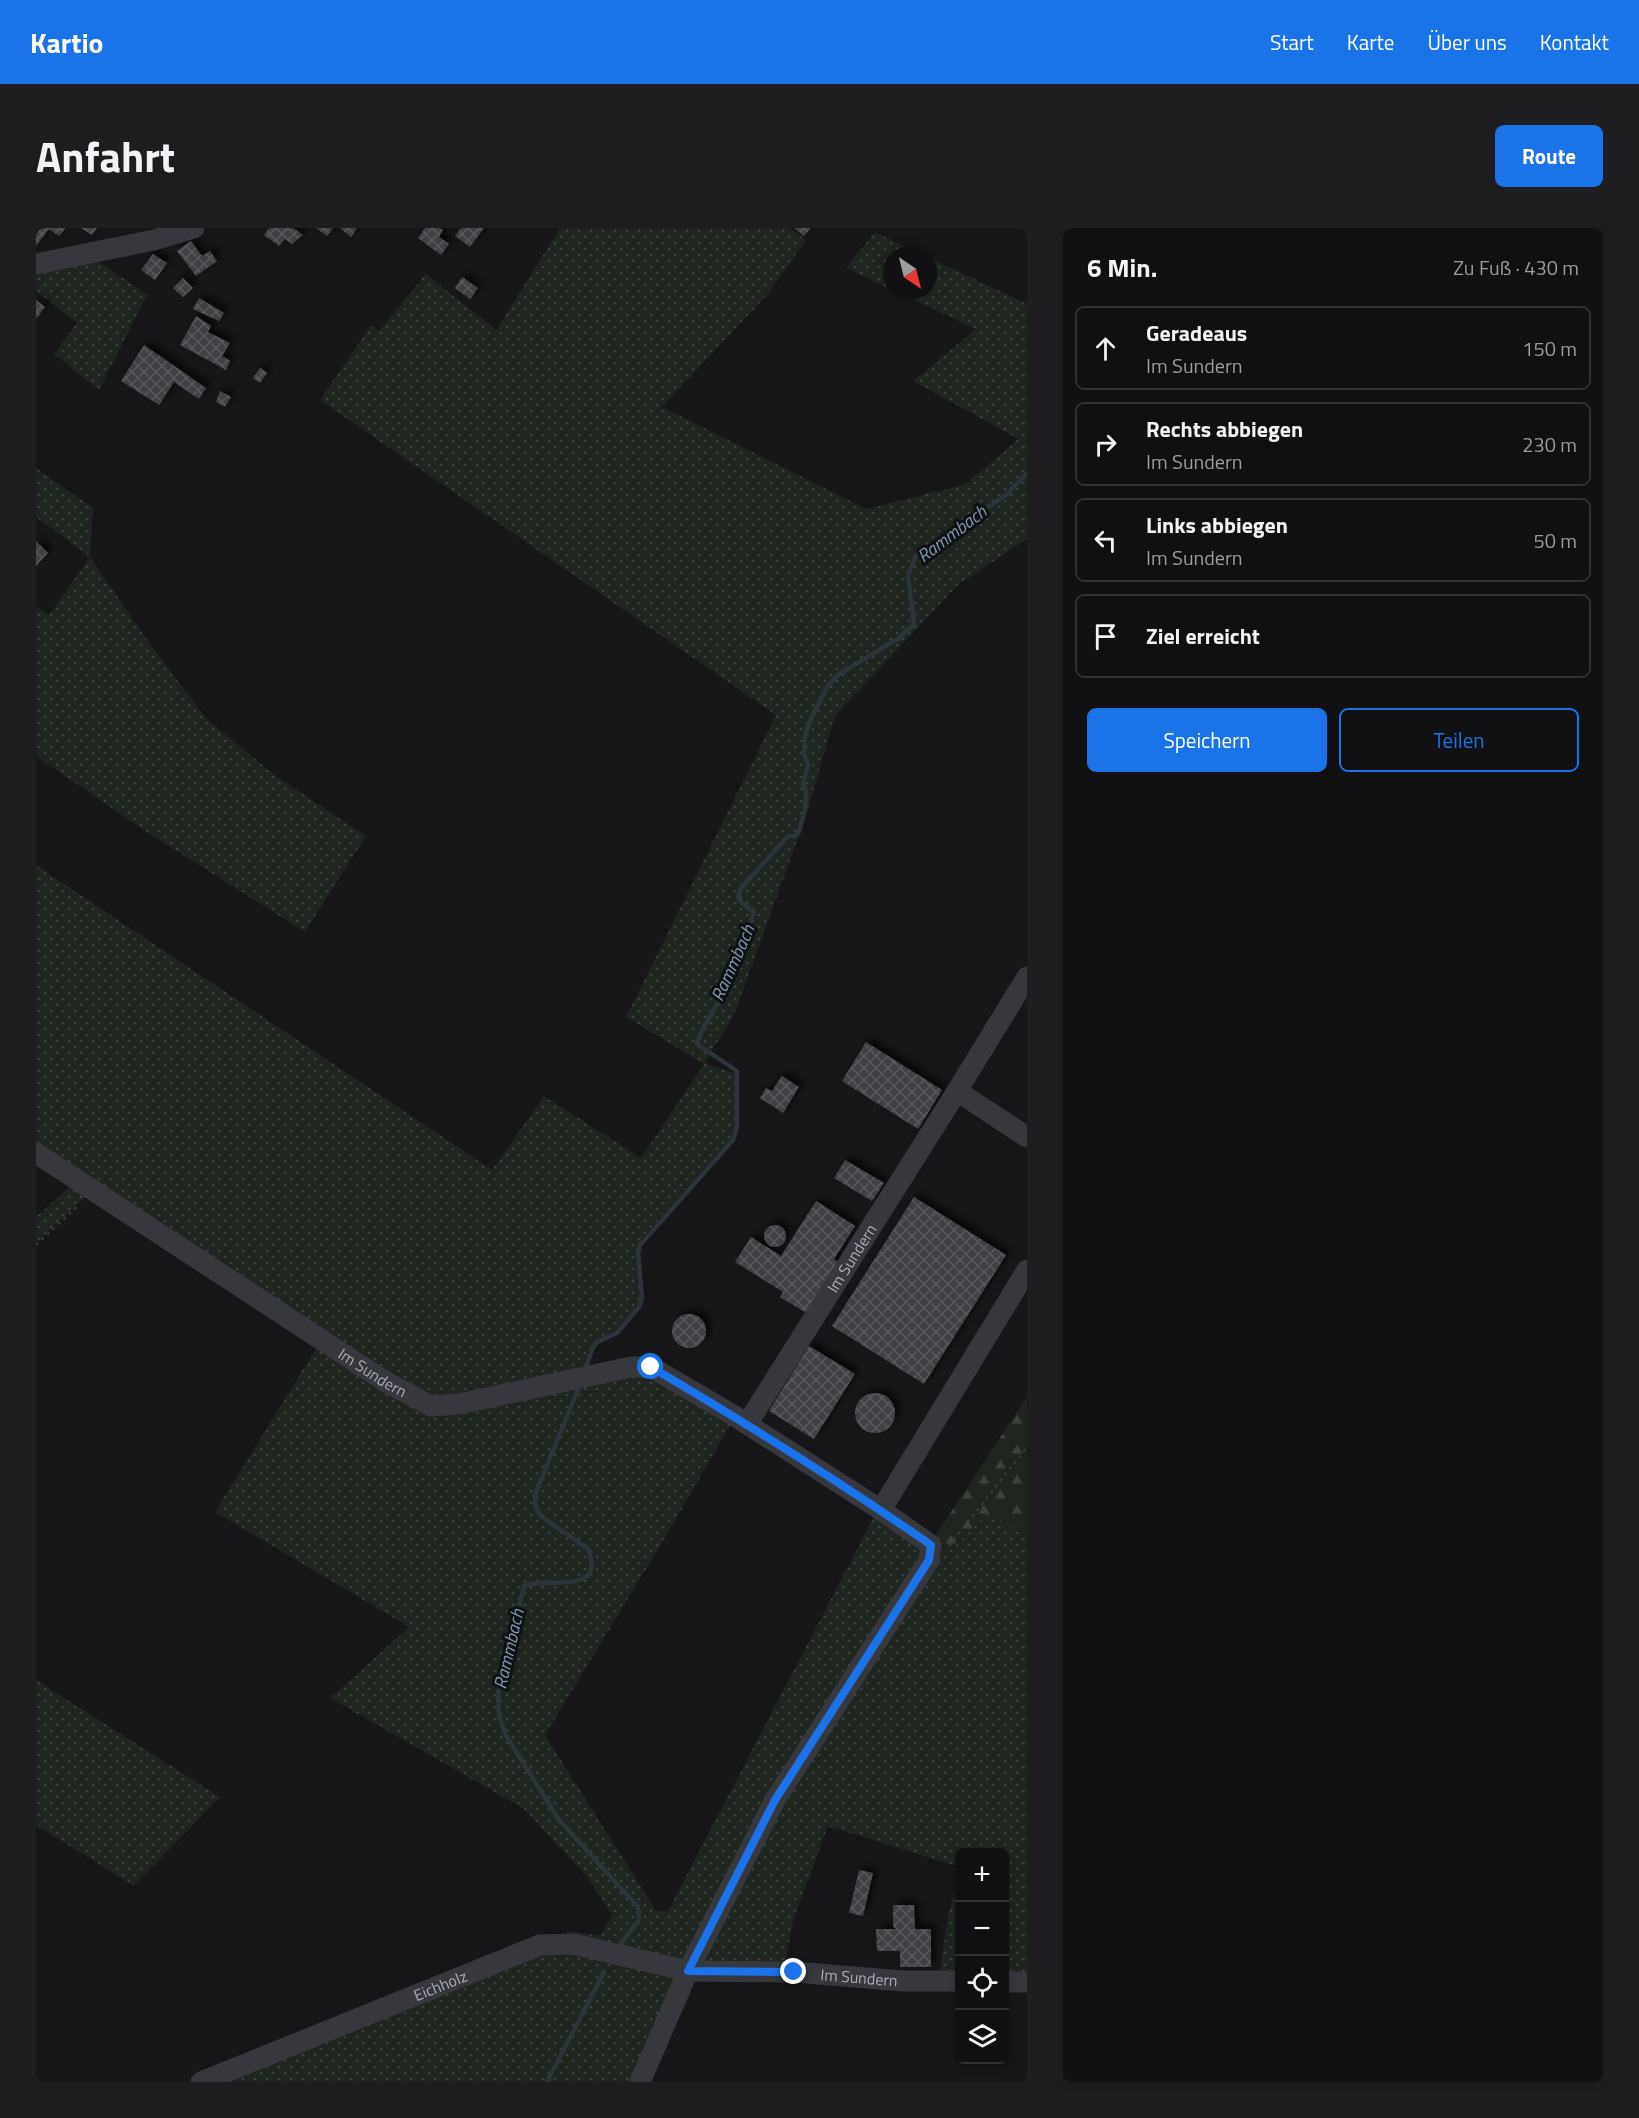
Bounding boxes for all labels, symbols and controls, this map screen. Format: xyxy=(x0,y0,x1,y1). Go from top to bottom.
text: Kartio xyxy=(30,21,104,64)
text: Start xyxy=(1270,26,1314,58)
text: Karte xyxy=(1347,26,1394,58)
text: Über uns xyxy=(1427,26,1507,58)
text: Kontakt xyxy=(1540,26,1609,58)
text: Anfahrt xyxy=(36,124,175,188)
button: Route xyxy=(1495,125,1603,187)
north arrow xyxy=(883,246,937,300)
text: 6 Min. xyxy=(1087,248,1157,287)
text: Zu Fuß · 430 m xyxy=(1453,252,1579,283)
text: Geradeaus xyxy=(1146,316,1247,350)
icon: ahead xyxy=(1089,332,1122,365)
text: 150 m xyxy=(1522,333,1577,364)
text: Im Sundern xyxy=(1146,350,1243,381)
text: Rechts abbiegen xyxy=(1146,412,1303,446)
icon: right xyxy=(1089,428,1122,461)
text: 230 m xyxy=(1522,429,1577,460)
text: Im Sundern xyxy=(1146,446,1243,477)
water label: Rammbach xyxy=(911,498,993,569)
text: Links abbiegen xyxy=(1146,508,1288,542)
icon: left xyxy=(1089,524,1122,557)
text: 50 m xyxy=(1533,525,1577,556)
text: Im Sundern xyxy=(1146,542,1243,573)
text: Ziel erreicht xyxy=(1146,619,1260,653)
icon: arrive xyxy=(1089,620,1122,653)
button: Speichern xyxy=(1087,708,1327,772)
button: Teilen xyxy=(1339,708,1579,772)
water label: Rammbach xyxy=(704,919,762,1005)
street label: Im Sundern xyxy=(821,1219,882,1297)
street label: Im Sundern xyxy=(333,1342,411,1403)
route start xyxy=(637,1353,663,1379)
water label: Rammbach xyxy=(486,1605,531,1691)
map controls xyxy=(955,1848,1009,2064)
button: + xyxy=(955,1848,1009,1902)
button: − xyxy=(955,1902,1009,1956)
button: locate xyxy=(955,1956,1009,2010)
route end xyxy=(780,1958,806,1984)
street label: Im Sundern xyxy=(819,1962,899,1993)
street label: Eichholz xyxy=(410,1964,471,2007)
button: layers xyxy=(955,2010,1009,2064)

